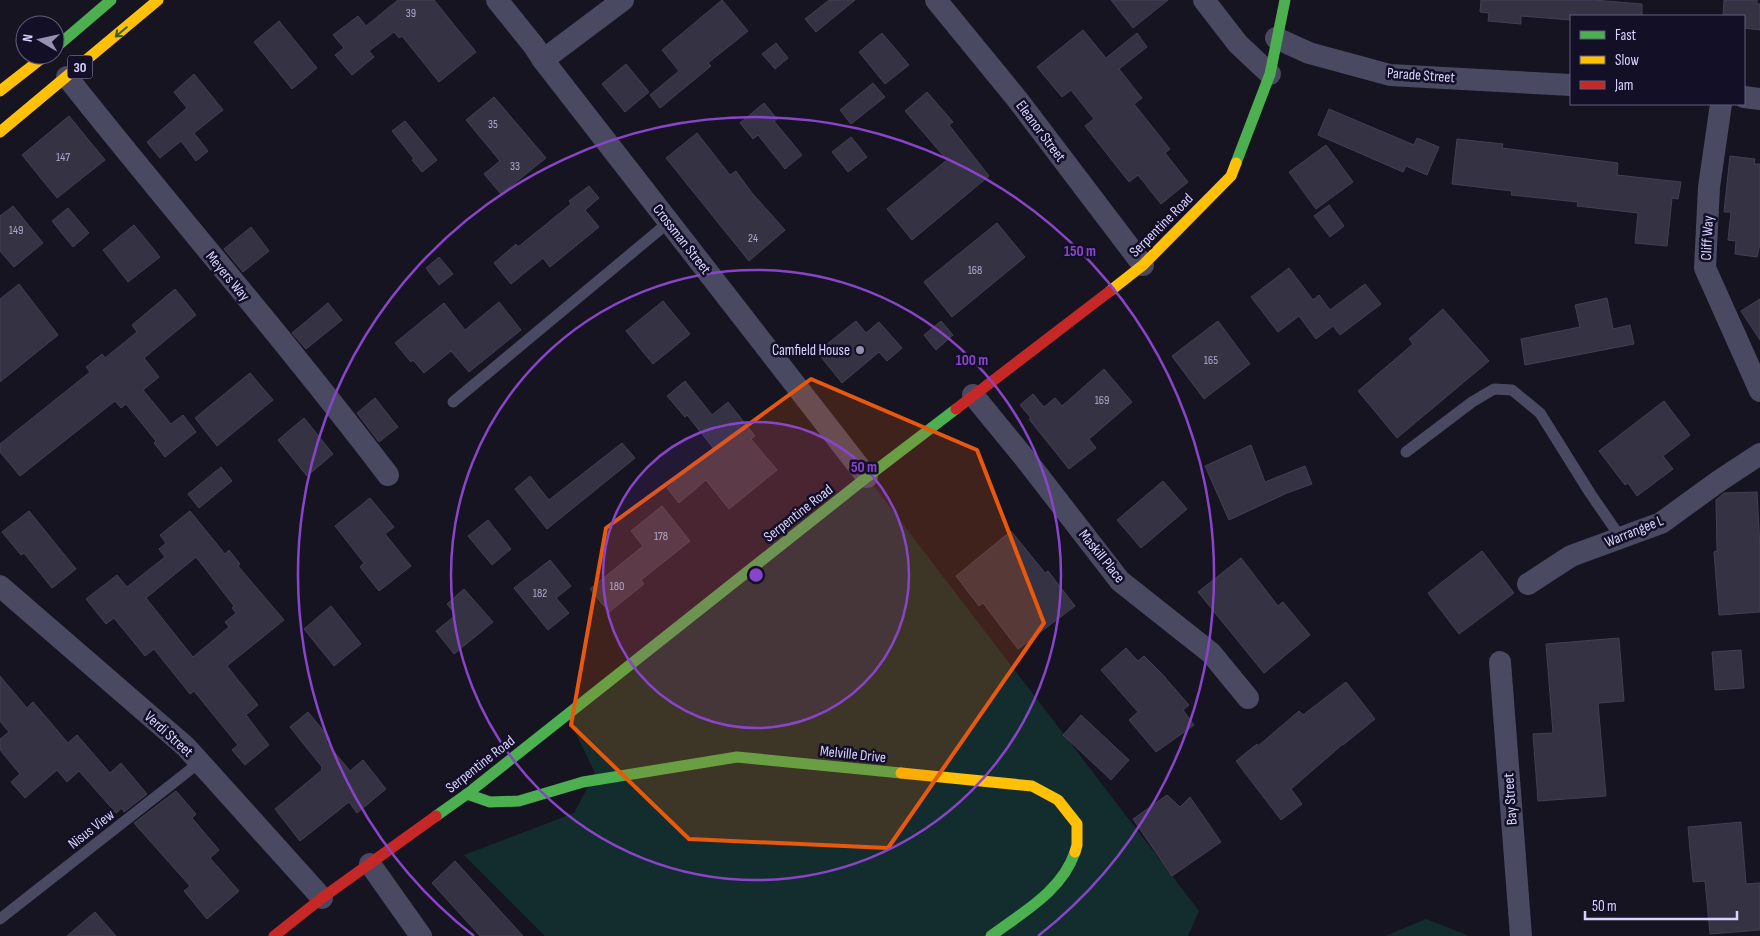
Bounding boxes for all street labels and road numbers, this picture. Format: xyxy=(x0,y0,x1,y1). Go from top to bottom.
road number: 30 xyxy=(68,56,92,78)
street label: Parade Street xyxy=(1386,64,1456,87)
street label: Eleanor Street xyxy=(1011,97,1070,166)
street label: Serpentine Road xyxy=(1125,189,1197,261)
street label: Crossman Street xyxy=(648,200,715,279)
street label: Cliff Way xyxy=(1697,215,1718,261)
street label: Meyers Way xyxy=(201,248,254,305)
street label: Serpentine Road xyxy=(760,480,837,546)
street label: Warrangee L xyxy=(1602,511,1667,552)
street label: Maskill Place xyxy=(1074,526,1129,587)
street label: Verdi Street xyxy=(140,707,197,762)
street label: Serpentine Road xyxy=(442,731,519,797)
street label: Melville Drive xyxy=(819,742,887,767)
street label: Bay Street xyxy=(1499,772,1522,826)
street label: Nisus View xyxy=(64,805,119,853)

